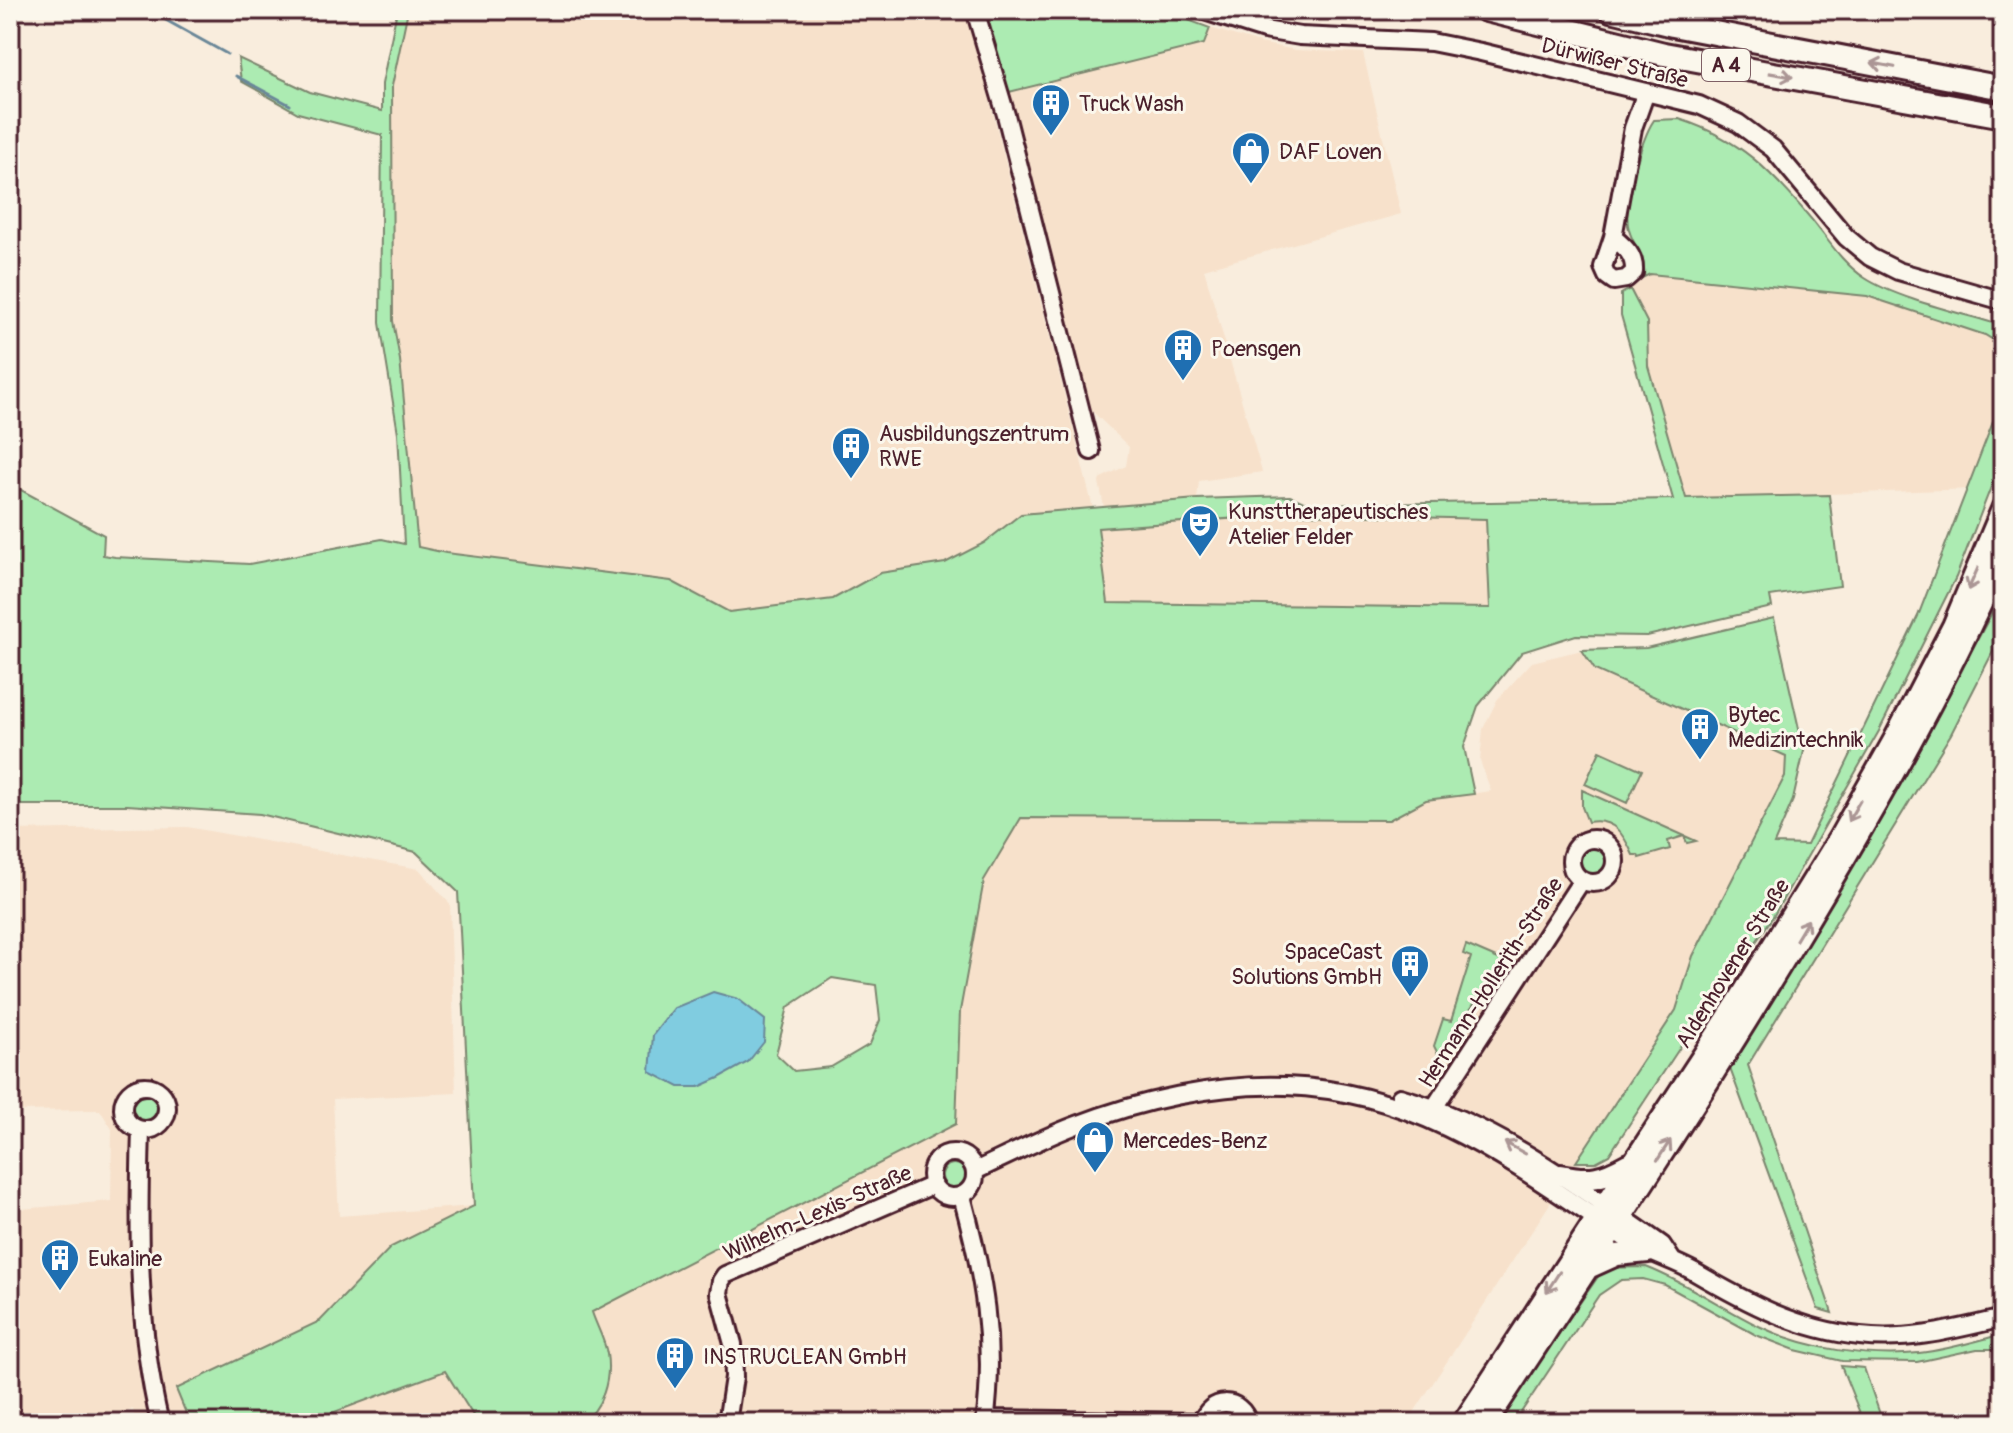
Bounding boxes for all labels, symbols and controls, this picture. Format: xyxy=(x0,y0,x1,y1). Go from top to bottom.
street label: Dürwißer Straße xyxy=(1539,31,1691,95)
road number: A 4 xyxy=(1702,49,1750,81)
one-way arrow xyxy=(1871,56,1896,71)
one-way arrow xyxy=(1768,69,1793,84)
building icon: Truck Wash xyxy=(1030,82,1072,137)
place label: Truck Wash xyxy=(1079,90,1184,118)
shop icon: DAF Loven xyxy=(1230,130,1272,185)
place label: DAF Loven xyxy=(1279,138,1382,166)
building icon: Poensgen xyxy=(1162,327,1204,382)
place label: Poensgen xyxy=(1211,335,1301,363)
place label: Ausbildungszentrum RWE xyxy=(879,420,1069,473)
building icon: Ausbildungszentrum RWE xyxy=(830,425,872,480)
place label: Kunsttherapeutisches Atelier Felder xyxy=(1228,498,1428,551)
theatre icon: Kunsttherapeutisches Atelier Felder xyxy=(1179,503,1221,558)
one-way arrow xyxy=(1964,567,1979,591)
place label: Bytec Medizintechnik xyxy=(1728,701,1864,754)
building icon: Bytec Medizintechnik xyxy=(1679,706,1721,761)
one-way arrow xyxy=(1846,798,1861,822)
street label: Hermann-Hollerith-Straße xyxy=(1412,872,1569,1093)
street label: Aldenhovener Straße xyxy=(1669,874,1796,1053)
one-way arrow xyxy=(1794,919,1810,942)
place label: SpaceCast Solutions GmbH xyxy=(1231,938,1382,991)
building icon: SpaceCast Solutions GmbH xyxy=(1389,943,1431,998)
shop icon: Mercedes-Benz xyxy=(1074,1119,1116,1174)
place label: Mercedes-Benz xyxy=(1123,1127,1267,1155)
one-way arrow xyxy=(1656,1139,1672,1162)
one-way arrow xyxy=(1504,1140,1527,1156)
street label: Wilhelm-Lexis-Straße xyxy=(719,1159,916,1267)
building icon: Eukaline xyxy=(39,1237,81,1292)
place label: Eukaline xyxy=(88,1245,162,1273)
one-way arrow xyxy=(1545,1270,1561,1293)
building icon: INSTRUCLEAN GmbH xyxy=(654,1335,696,1390)
place label: INSTRUCLEAN GmbH xyxy=(703,1343,907,1371)

